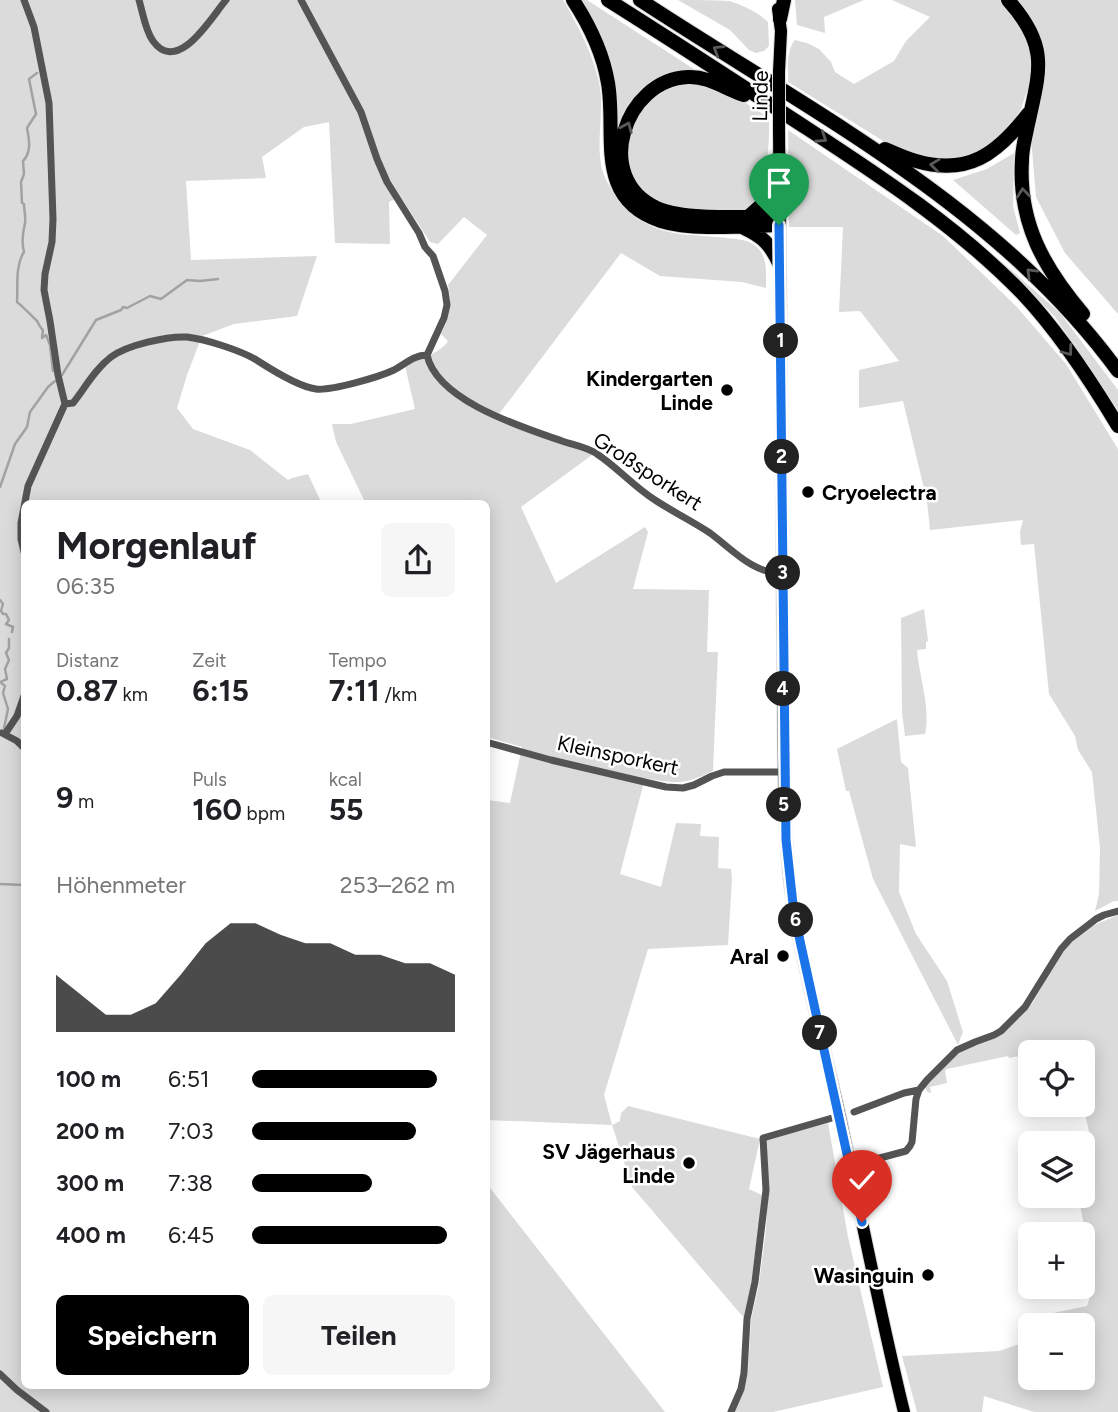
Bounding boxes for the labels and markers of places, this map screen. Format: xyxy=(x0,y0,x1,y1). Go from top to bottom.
pin xyxy=(749,153,809,225)
pin: 1 xyxy=(764,324,798,358)
place label: Kindergarten Linde xyxy=(586,366,713,415)
marker: Kindergarten Linde xyxy=(719,382,735,398)
pin: 2 xyxy=(764,440,800,475)
place label: Cryoelectra xyxy=(822,480,937,505)
marker: Cryoelectra xyxy=(800,484,816,500)
pin: 3 xyxy=(766,556,800,590)
pin: 4 xyxy=(766,672,800,706)
pin: 5 xyxy=(766,788,802,822)
pin: 6 xyxy=(778,902,814,937)
place label: Aral xyxy=(730,944,769,969)
marker: Aral xyxy=(775,948,791,964)
pin: 7 xyxy=(802,1016,838,1050)
place label: SV Jägerhaus Linde xyxy=(542,1139,675,1188)
pin xyxy=(832,1150,892,1222)
marker: SV Jägerhaus Linde xyxy=(681,1155,697,1171)
place label: Wasinguin xyxy=(814,1263,914,1288)
marker: Wasinguin xyxy=(920,1267,936,1283)

